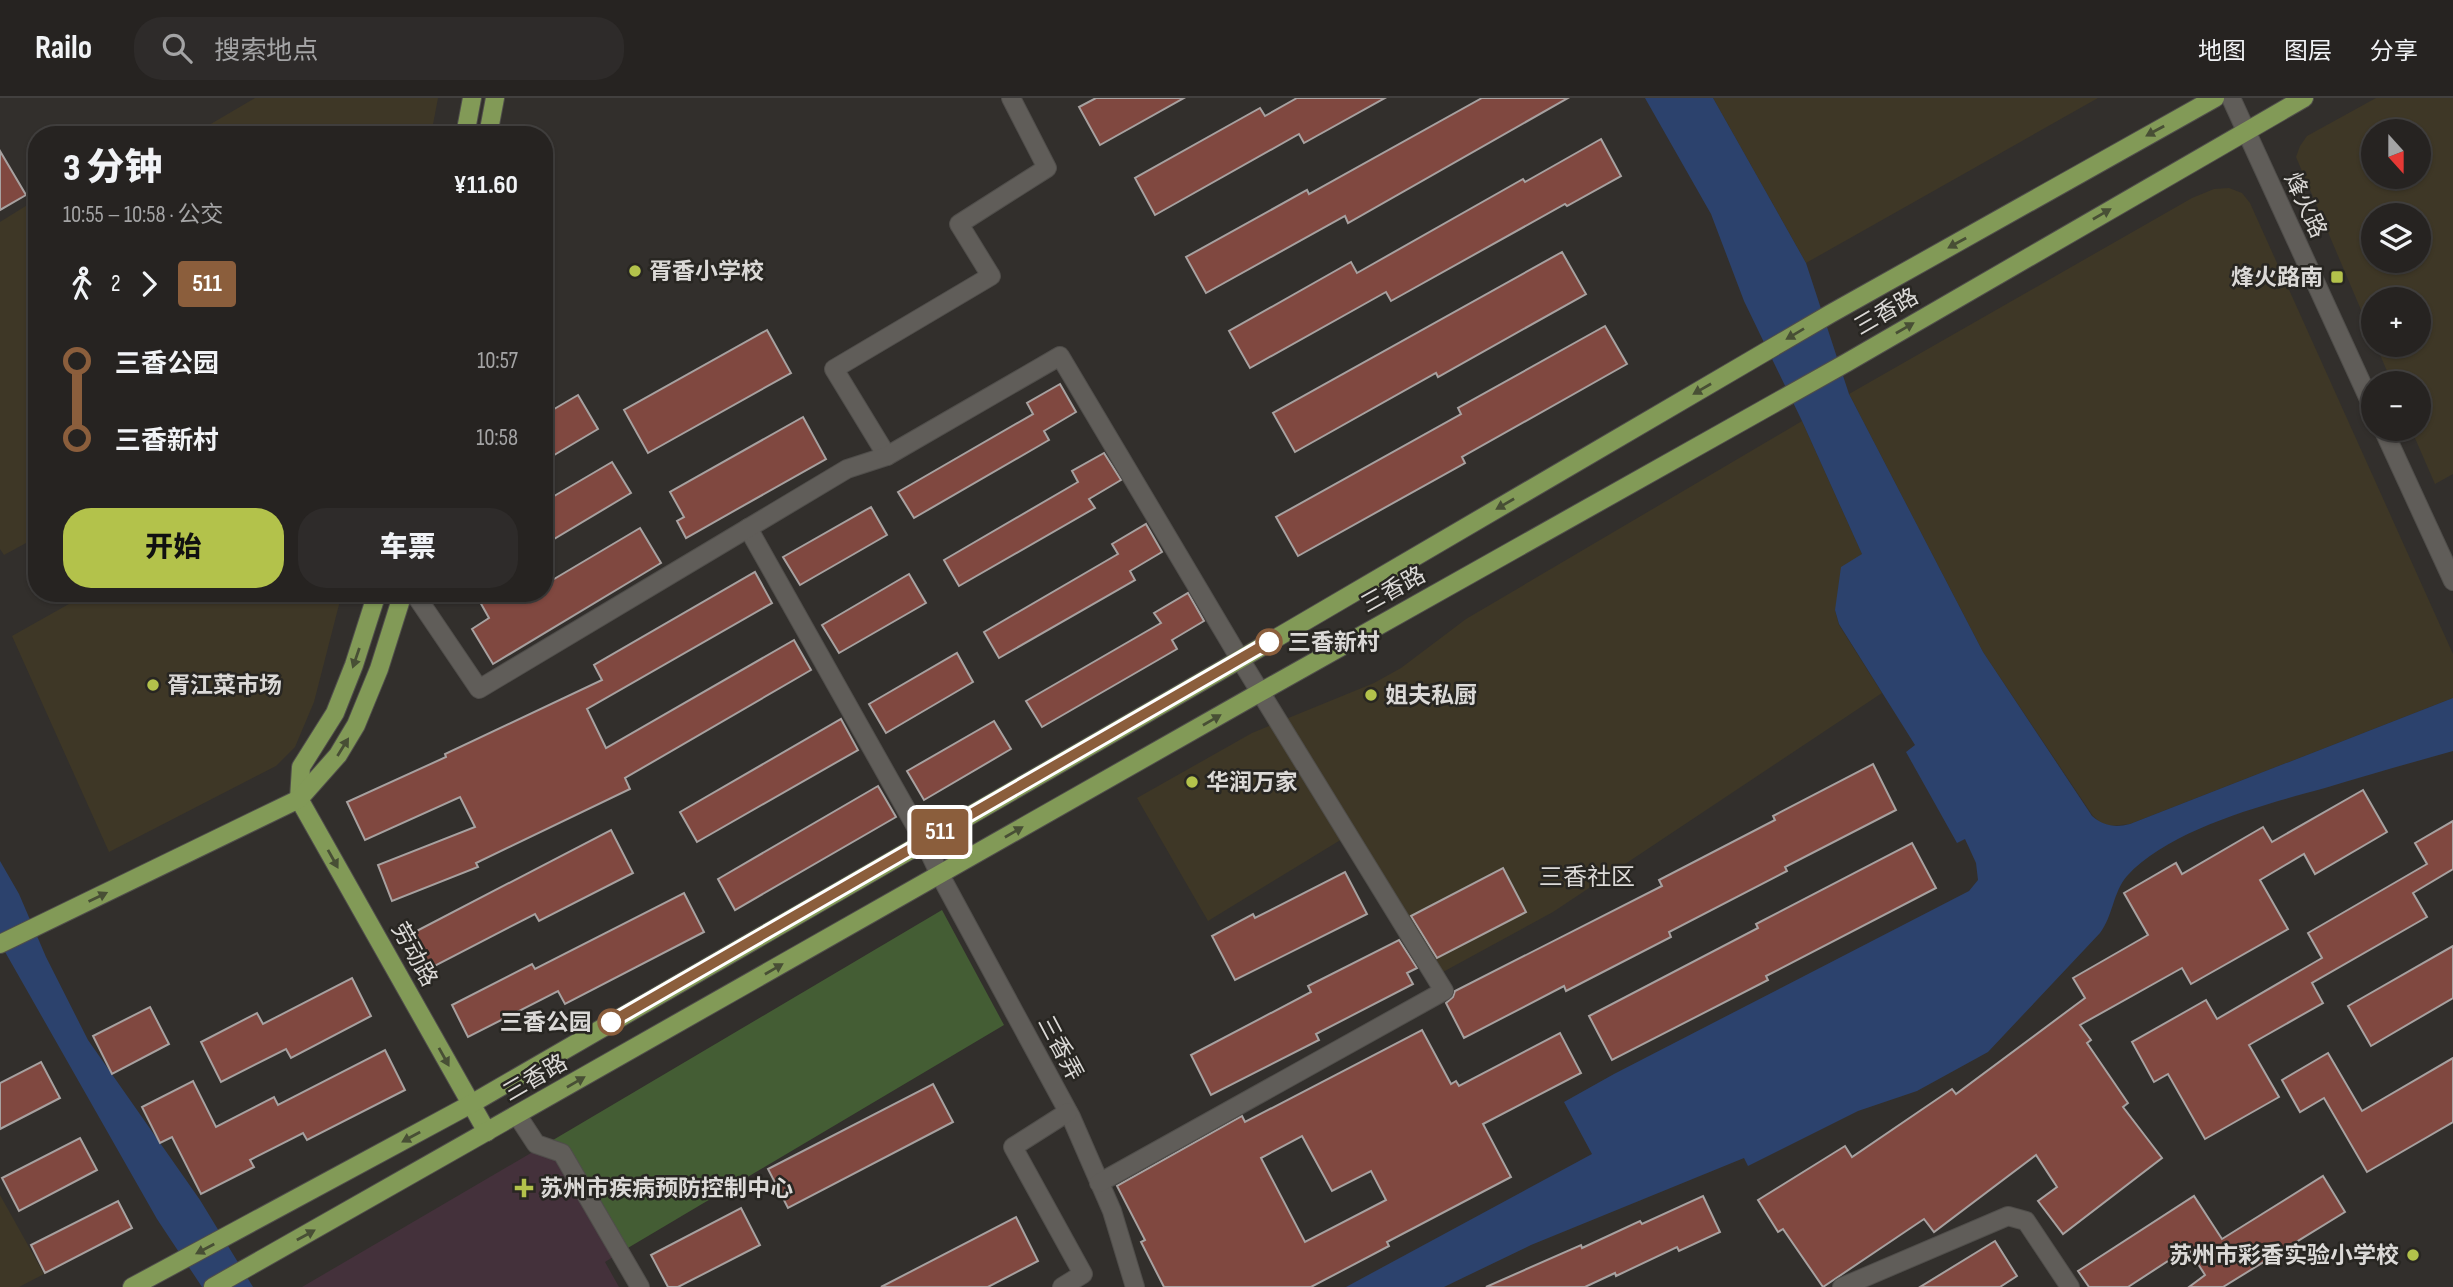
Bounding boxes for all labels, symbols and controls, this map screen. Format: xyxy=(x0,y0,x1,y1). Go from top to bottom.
search box xyxy=(134,17,624,80)
text: Railo xyxy=(35,28,92,68)
icon: search xyxy=(158,29,196,67)
text: 搜索地点 xyxy=(214,36,318,67)
text: 地图 xyxy=(2198,37,2246,66)
text: 图层 xyxy=(2284,37,2332,66)
text: 分享 xyxy=(2370,37,2418,66)
north arrow xyxy=(2361,119,2431,189)
map controls xyxy=(2361,119,2431,441)
one-way arrow xyxy=(2146,125,2165,137)
text: 3 分钟 xyxy=(63,146,162,191)
street label: 烽火路 xyxy=(2278,168,2332,243)
text: ¥11.60 xyxy=(454,170,518,201)
text: 10:55 – 10:58 · 公交 xyxy=(63,201,224,229)
button: layers xyxy=(2361,203,2431,273)
one-way arrow xyxy=(2092,208,2111,221)
one-way arrow xyxy=(1947,237,1967,249)
place label: 胥香小学校 xyxy=(649,258,764,286)
marker: 胥香小学校 xyxy=(627,263,643,279)
place label: 烽火路南 xyxy=(2231,264,2323,292)
icon: walk xyxy=(63,265,101,303)
icon: forward xyxy=(130,265,168,303)
text: 511 xyxy=(192,269,222,298)
marker: 烽火路南 xyxy=(2329,269,2345,285)
text: 2 xyxy=(111,270,120,298)
street label: 三香路 xyxy=(1850,282,1923,341)
button: + xyxy=(2361,287,2431,357)
one-way arrow xyxy=(1895,322,1914,335)
one-way arrow xyxy=(1786,328,1805,341)
text: 10:57 xyxy=(477,347,518,375)
text: 三香公园 xyxy=(115,349,219,380)
button: − xyxy=(2361,371,2431,441)
one-way arrow xyxy=(1692,383,1711,395)
text: 10:58 xyxy=(476,424,518,452)
text: 三香新村 xyxy=(115,426,219,457)
one-way arrow xyxy=(1496,498,1515,510)
button: 开始 xyxy=(63,508,284,588)
button: 车票 xyxy=(298,508,518,588)
street label: 三香路 xyxy=(1357,561,1430,619)
marker: 三香新村 xyxy=(1256,629,1282,655)
place label: 三香新村 xyxy=(1288,629,1380,657)
one-way arrow xyxy=(350,648,361,669)
place label: 胥江菜市场 xyxy=(167,672,282,700)
marker: 胥江菜市场 xyxy=(145,677,161,693)
place label: 姐夫私厨 xyxy=(1385,682,1477,710)
marker: 姐夫私厨 xyxy=(1363,687,1379,703)
one-way arrow xyxy=(1202,714,1222,726)
one-way arrow xyxy=(337,737,350,757)
place label: 华润万家 xyxy=(1206,769,1298,797)
marker: 华润万家 xyxy=(1184,774,1200,790)
line badge: 511 xyxy=(900,809,980,855)
text: 511 xyxy=(925,817,955,846)
one-way arrow xyxy=(1005,826,1024,838)
one-way arrow xyxy=(327,849,339,868)
district label: 三香社区 xyxy=(1539,863,1635,892)
one-way arrow xyxy=(88,891,108,903)
street label: 劳动路 xyxy=(385,918,443,991)
one-way arrow xyxy=(764,963,784,975)
place label: 三香公园 xyxy=(500,1009,592,1037)
marker: 三香公园 xyxy=(598,1009,624,1035)
street label: 三香弄 xyxy=(1032,1011,1089,1086)
one-way arrow xyxy=(438,1047,450,1067)
street label: 三香路 xyxy=(499,1048,572,1107)
one-way arrow xyxy=(567,1076,586,1088)
one-way arrow xyxy=(401,1131,421,1142)
place label: 苏州市疾病预防控制中心 xyxy=(540,1175,793,1203)
marker: 苏州市疾病预防控制中心 xyxy=(514,1178,534,1198)
one-way arrow xyxy=(296,1228,315,1241)
place label: 苏州市彩香实验小学校 xyxy=(2169,1242,2399,1270)
one-way arrow xyxy=(195,1244,215,1255)
marker: 苏州市彩香实验小学校 xyxy=(2405,1247,2421,1263)

